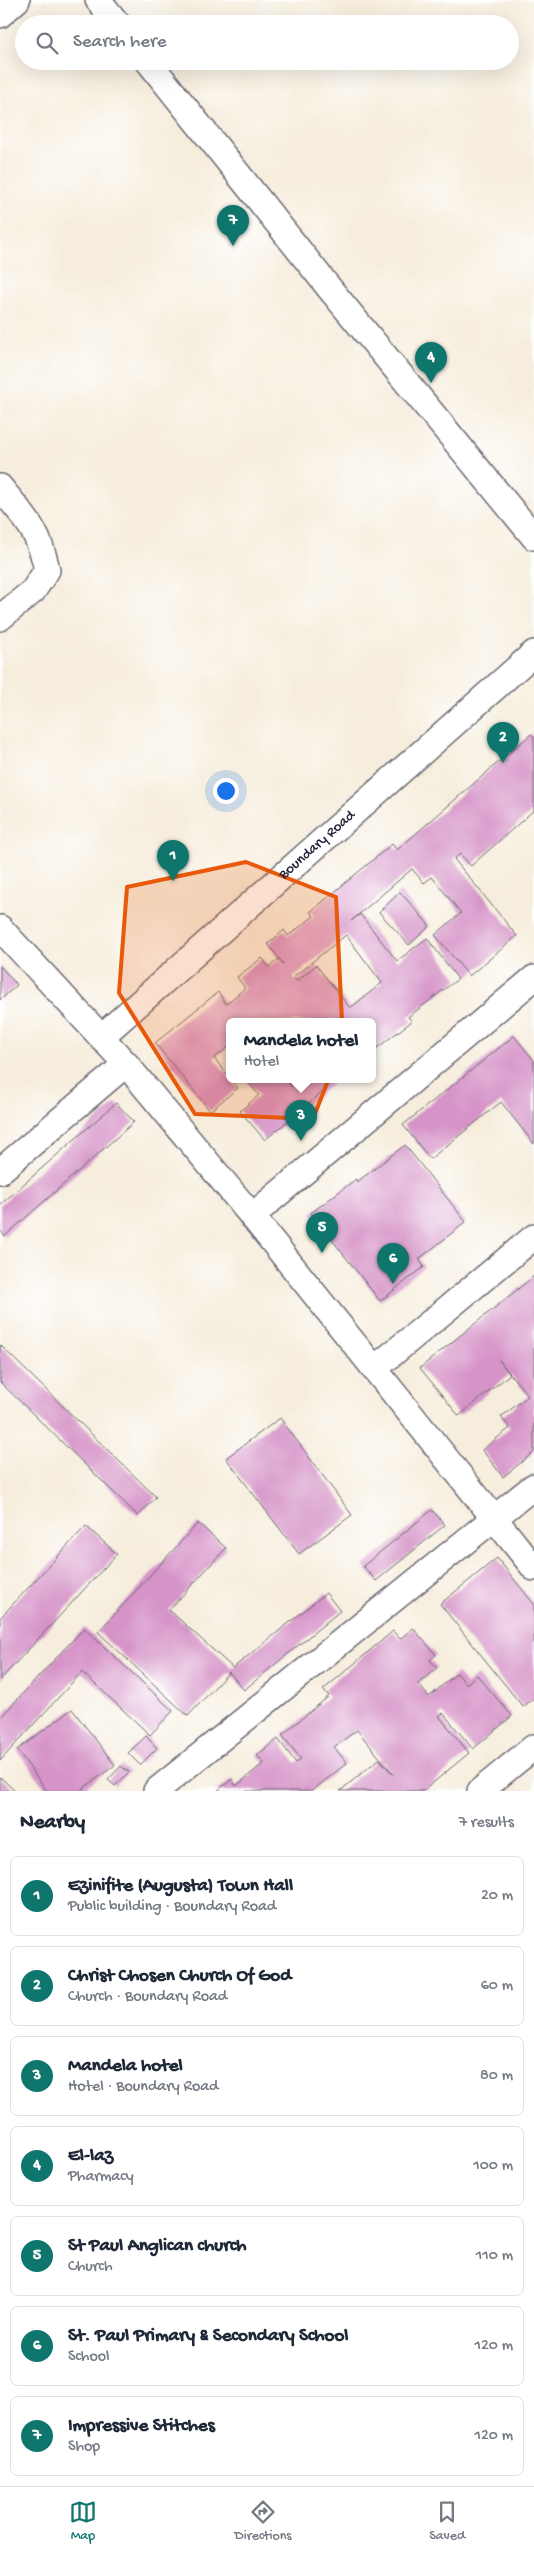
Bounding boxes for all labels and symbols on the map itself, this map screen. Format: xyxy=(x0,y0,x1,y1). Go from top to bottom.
pin: 7 xyxy=(217,205,249,246)
pin: 4 xyxy=(415,342,447,383)
pin: 2 xyxy=(487,722,519,763)
your location xyxy=(213,778,239,804)
street label: Boundary Road xyxy=(275,806,360,884)
pin: 1 xyxy=(157,840,189,881)
pin: 3 xyxy=(285,1100,317,1141)
pin: 5 xyxy=(306,1212,338,1253)
pin: 6 xyxy=(377,1243,409,1284)

